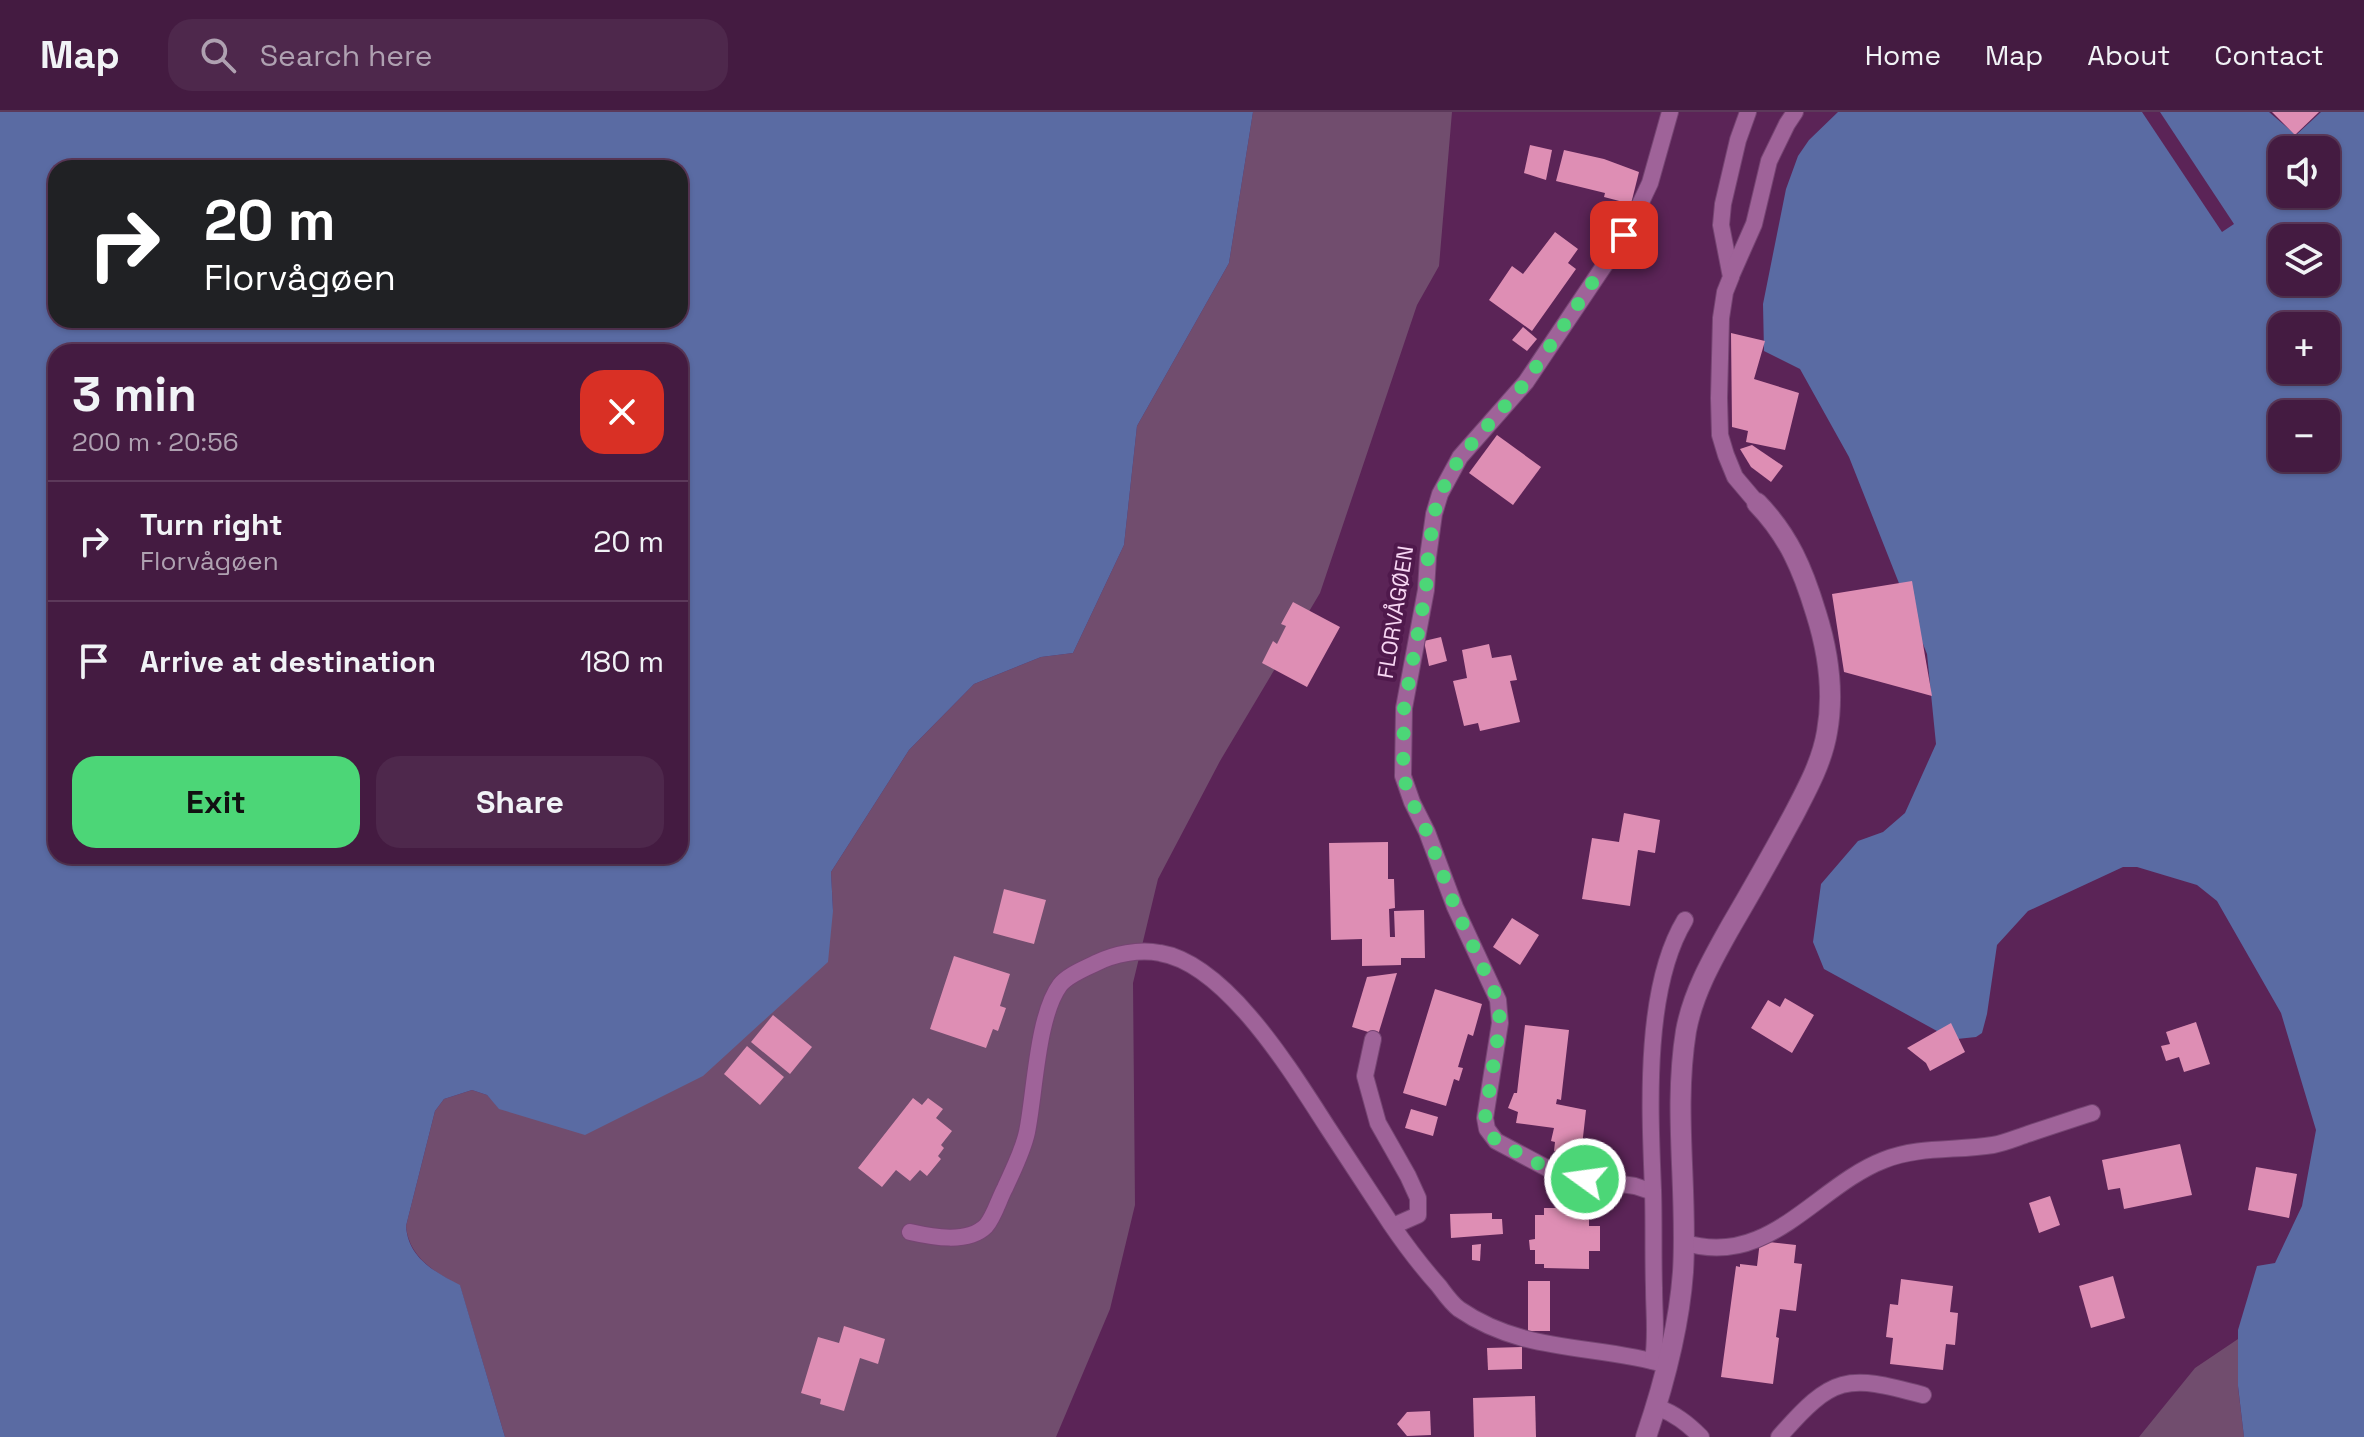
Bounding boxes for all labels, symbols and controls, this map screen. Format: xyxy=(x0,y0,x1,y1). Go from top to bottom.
search box xyxy=(168,19,728,91)
text: Map xyxy=(40,31,120,79)
icon: search xyxy=(196,33,240,77)
text: Search here xyxy=(260,36,433,75)
text: Home xyxy=(1865,37,1941,73)
text: Map xyxy=(1985,37,2043,73)
text: About xyxy=(2087,37,2170,73)
text: Contact xyxy=(2214,37,2324,73)
map controls xyxy=(2268,136,2340,472)
button: sound xyxy=(2268,136,2340,208)
text: 20 m xyxy=(204,185,336,256)
icon: right xyxy=(72,192,176,296)
pin xyxy=(1590,201,1658,269)
icon: arrive xyxy=(1602,213,1646,257)
button: layers xyxy=(2268,224,2340,296)
text: Florvågøen xyxy=(204,255,396,301)
button: + xyxy=(2268,312,2340,384)
text: 3 min xyxy=(72,364,197,425)
button: close xyxy=(580,370,664,454)
button: − xyxy=(2268,400,2340,472)
text: 200 m · 20:56 xyxy=(72,425,239,459)
text: Turn right xyxy=(140,505,283,544)
icon: right xyxy=(72,519,116,563)
text: 20 m xyxy=(593,522,664,561)
text: Florvågøen xyxy=(140,544,279,578)
street label: FLORVÅGØEN xyxy=(1371,544,1419,680)
icon: arrive xyxy=(72,639,116,683)
text: Arrive at destination xyxy=(140,642,436,681)
text: 180 m xyxy=(580,642,664,681)
button: Exit xyxy=(72,756,360,848)
button: Share xyxy=(376,756,664,848)
position arrow xyxy=(1543,1137,1627,1221)

